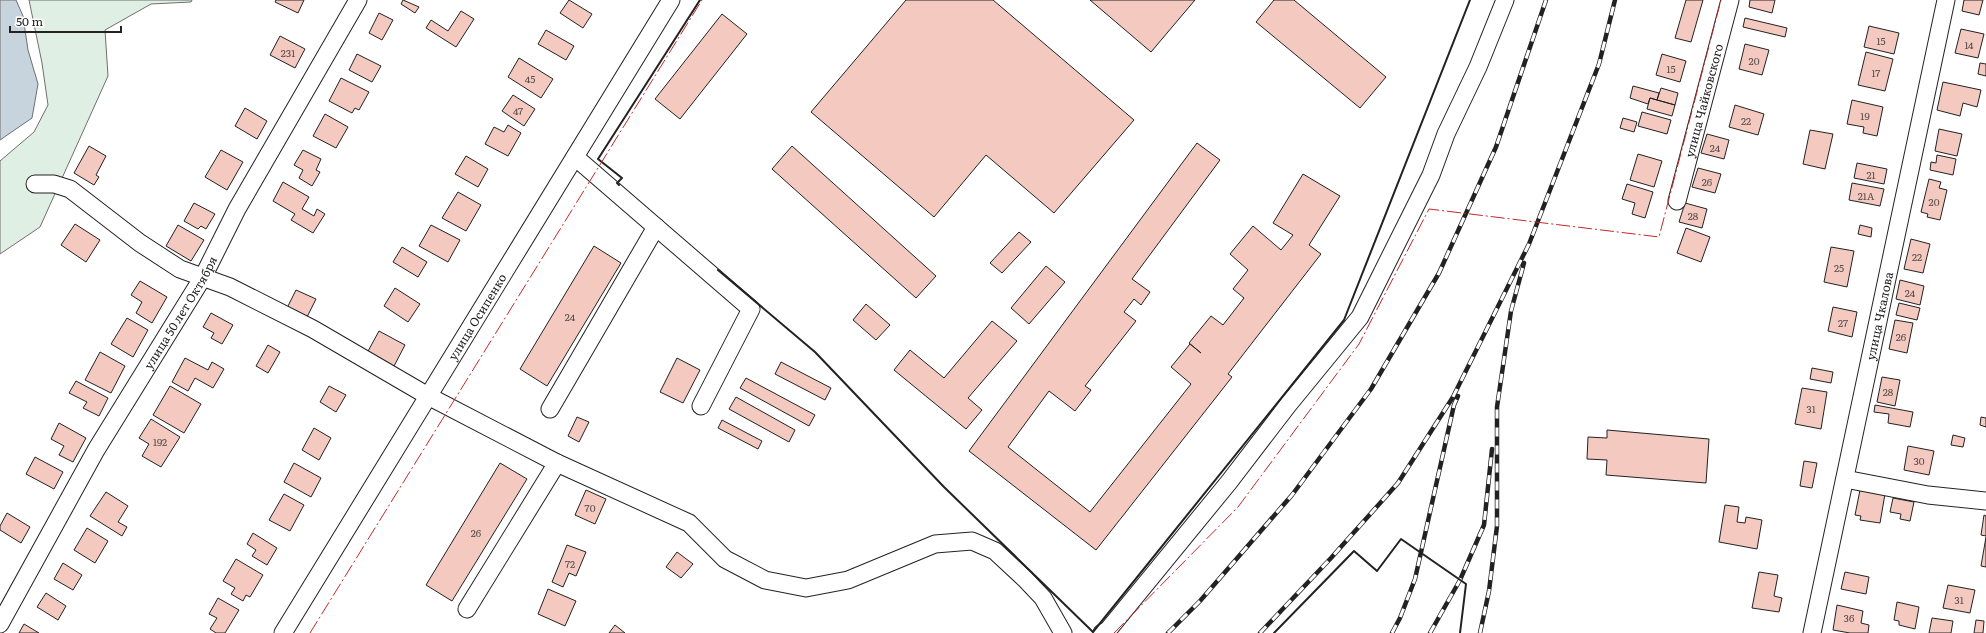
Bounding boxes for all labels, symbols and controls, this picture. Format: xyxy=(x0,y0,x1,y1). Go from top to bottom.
scale bar xyxy=(10,8,121,34)
text: 50 m xyxy=(16,12,43,30)
house number: 15 xyxy=(1876,33,1886,48)
house number: 14 xyxy=(1964,37,1974,52)
street label: улица Чайковского xyxy=(1680,42,1727,159)
house number: 231 xyxy=(281,45,295,60)
house number: 20 xyxy=(1749,53,1760,68)
house number: 15 xyxy=(1666,61,1676,76)
house number: 17 xyxy=(1872,65,1880,80)
house number: 45 xyxy=(525,71,535,86)
house number: 47 xyxy=(513,103,523,118)
house number: 19 xyxy=(1860,108,1870,123)
house number: 22 xyxy=(1741,113,1751,128)
house number: 24 xyxy=(1710,140,1721,155)
house number: 21 xyxy=(1866,167,1876,182)
house number: 26 xyxy=(1702,174,1713,189)
house number: 21А xyxy=(1858,188,1875,203)
house number: 20 xyxy=(1929,194,1940,209)
house number: 28 xyxy=(1688,208,1699,223)
house number: 22 xyxy=(1912,249,1922,264)
street label: улица 50 лет Октября xyxy=(139,253,221,373)
house number: 25 xyxy=(1834,260,1844,275)
street label: улица Осипенко xyxy=(443,270,510,364)
street label: улица Чкалова xyxy=(1861,270,1897,362)
house number: 24 xyxy=(1905,285,1916,300)
house number: 24 xyxy=(565,309,576,324)
house number: 27 xyxy=(1838,315,1848,330)
house number: 26 xyxy=(1896,329,1907,344)
house number: 28 xyxy=(1883,384,1894,399)
house number: 31 xyxy=(1806,401,1816,416)
house number: 192 xyxy=(153,434,167,449)
house number: 30 xyxy=(1913,453,1925,468)
house number: 70 xyxy=(585,500,596,515)
house number: 26 xyxy=(471,525,482,540)
house number: 72 xyxy=(565,556,575,571)
house number: 31 xyxy=(1954,592,1964,607)
house number: 36 xyxy=(1844,610,1855,625)

